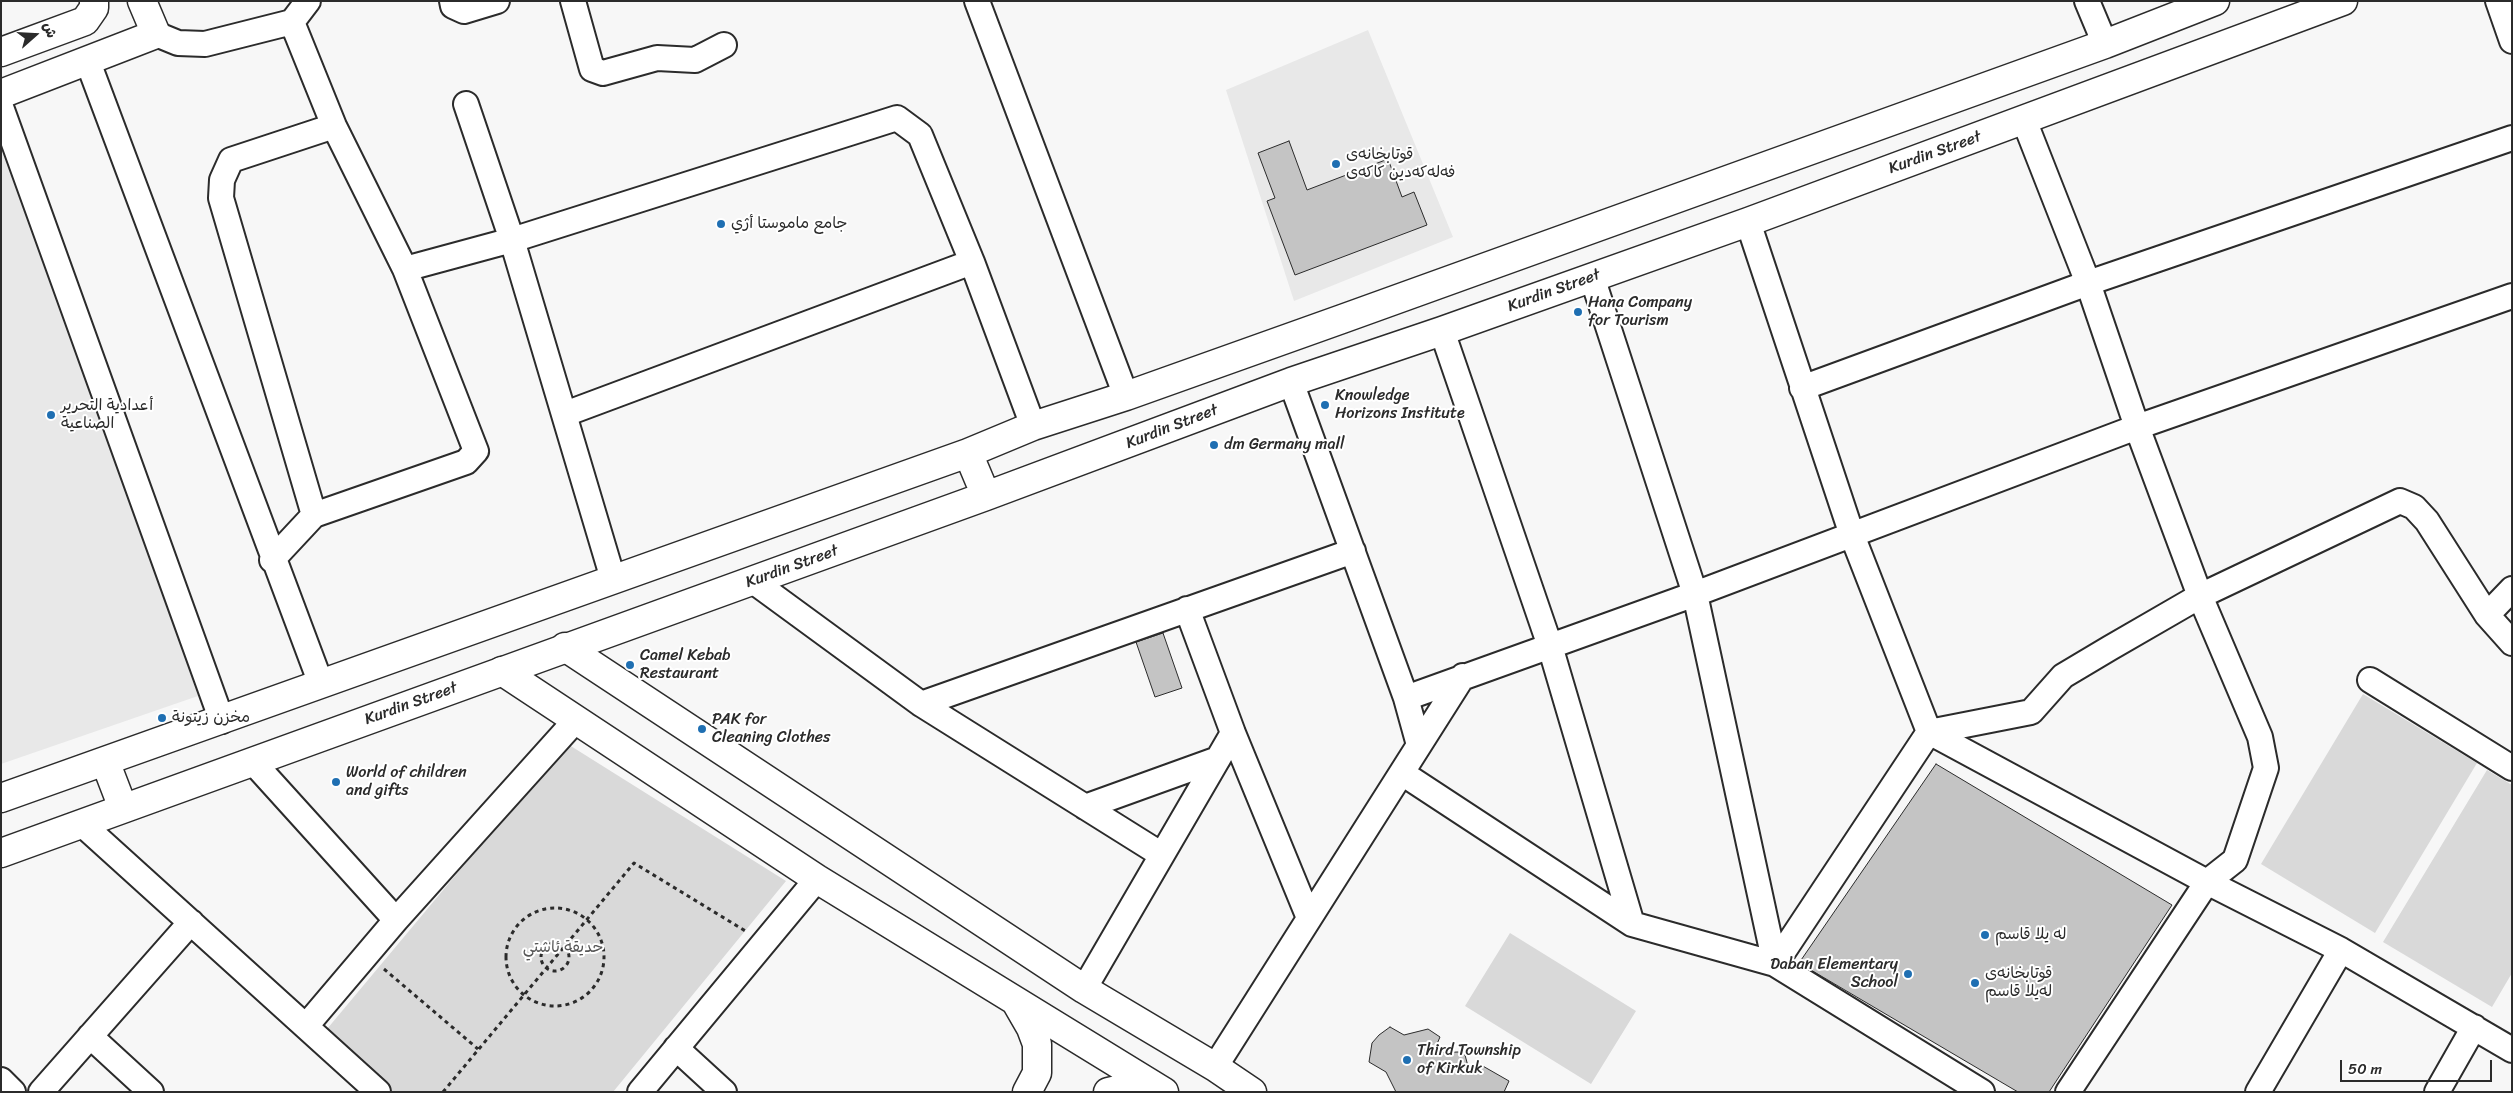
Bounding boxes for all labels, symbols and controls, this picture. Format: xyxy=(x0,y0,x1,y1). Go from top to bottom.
north arrow xyxy=(10,10,60,60)
text: ش xyxy=(35,19,64,41)
street label: Kurdin Street xyxy=(1886,127,1984,179)
place label: قوتابخانەی فەلەکەدین کاکەی xyxy=(1346,145,1455,183)
marker: قوتابخانەی فەلەکەدین کاکەی xyxy=(1330,158,1342,170)
place label: جامع ماموستا أژي xyxy=(731,214,847,234)
marker: جامع ماموستا أژي xyxy=(715,218,727,230)
street label: Kurdin Street xyxy=(1505,265,1603,317)
place label: Hana Company for Tourism xyxy=(1588,293,1692,331)
marker: Hana Company for Tourism xyxy=(1572,306,1584,318)
place label: Knowledge Horizons Institute xyxy=(1335,386,1465,424)
place label: أعدادية التحرير الصناعية xyxy=(61,396,153,434)
marker: Knowledge Horizons Institute xyxy=(1319,399,1331,411)
street label: Kurdin Street xyxy=(1123,401,1221,453)
marker: أعدادية التحرير الصناعية xyxy=(45,409,57,421)
place label: dm Germany mall xyxy=(1224,435,1345,455)
marker: dm Germany mall xyxy=(1208,439,1220,451)
street label: Kurdin Street xyxy=(743,541,841,593)
place label: Camel Kebab Restaurant xyxy=(640,646,731,684)
marker: Camel Kebab Restaurant xyxy=(624,659,636,671)
street label: Kurdin Street xyxy=(362,678,460,730)
place label: مخزن زيتونة xyxy=(172,708,250,728)
place label: PAK for Cleaning Clothes xyxy=(712,710,830,748)
marker: مخزن زيتونة xyxy=(156,712,168,724)
marker: PAK for Cleaning Clothes xyxy=(696,723,708,735)
place label: World of children and gifts xyxy=(346,763,467,801)
marker: World of children and gifts xyxy=(330,776,342,788)
place label: له يلا قاسم xyxy=(1995,925,2066,945)
marker: له يلا قاسم xyxy=(1979,929,1991,941)
park label: حديقة ئاشتي xyxy=(523,938,603,958)
place label: Daban Elementary School xyxy=(1770,955,1898,993)
place label: قوتابخانەی لەیلا قاسم xyxy=(1985,964,2052,1002)
marker: Daban Elementary School xyxy=(1902,968,1914,980)
marker: قوتابخانەی لەیلا قاسم xyxy=(1969,977,1981,989)
place label: Third Township of Kirkuk xyxy=(1417,1041,1521,1079)
scale bar xyxy=(2343,1050,2496,1082)
marker: Third Township of Kirkuk xyxy=(1401,1054,1413,1066)
text: 50 m xyxy=(2348,1056,2382,1082)

